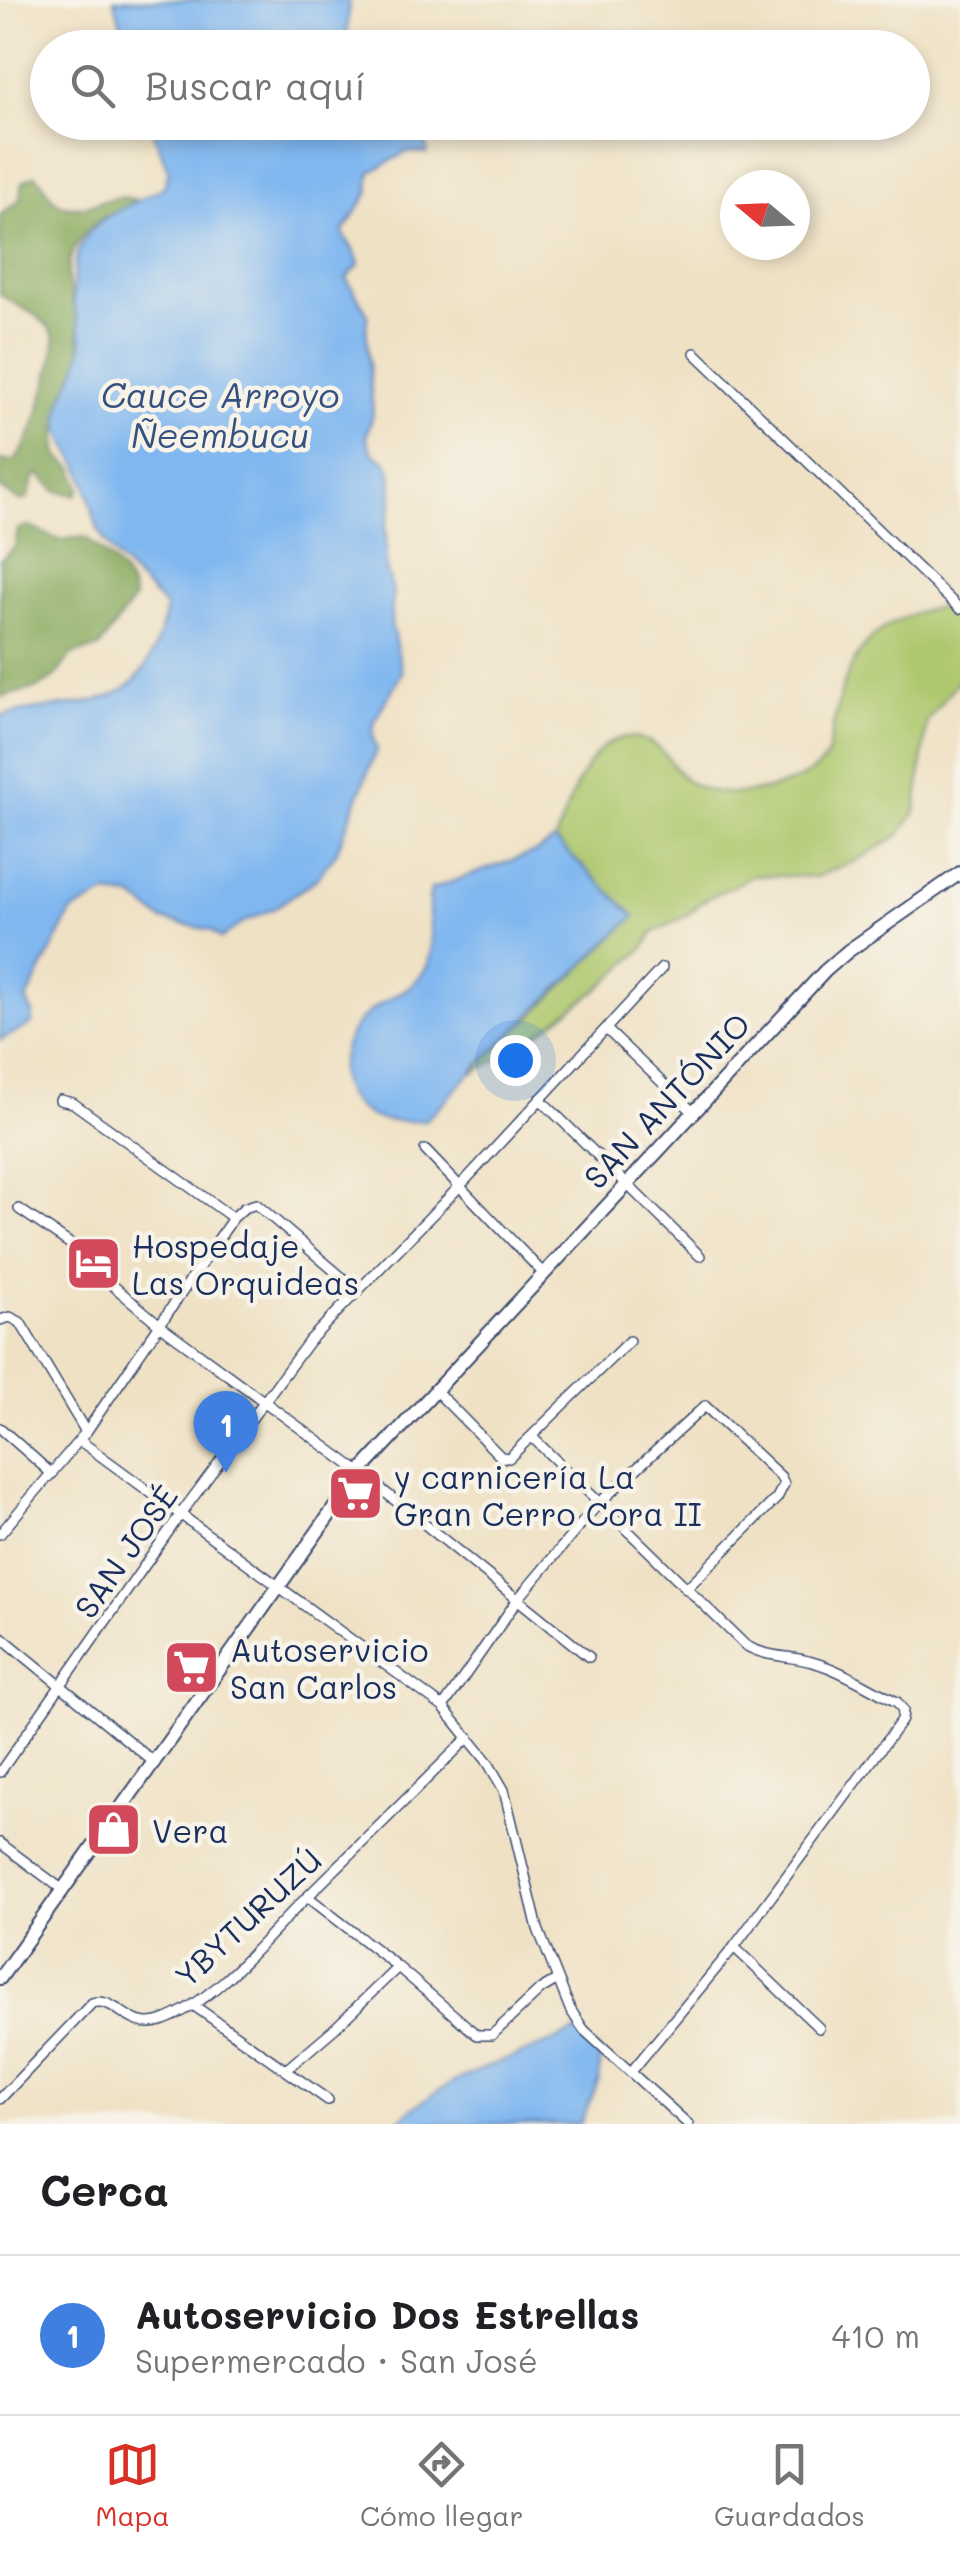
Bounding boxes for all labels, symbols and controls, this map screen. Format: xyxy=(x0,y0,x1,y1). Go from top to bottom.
search box xyxy=(30,30,930,140)
icon: search xyxy=(65,58,120,113)
text: Buscar aquí xyxy=(145,60,366,110)
north arrow xyxy=(720,170,810,260)
water label: Cauce Arroyo Ñeembucu xyxy=(101,371,339,457)
street label: SAN ANTÓNIO xyxy=(574,1003,758,1197)
your location xyxy=(490,1035,541,1086)
place label: Hospedaje Las Orquideas xyxy=(132,1224,359,1303)
hotel icon: Hospedaje Las Orquideas xyxy=(63,1233,123,1293)
pin: 1 xyxy=(194,1390,258,1473)
place label: y carnicería La Gran Cerro Cora II xyxy=(394,1455,702,1534)
supermarket icon: y carnicería La Gran Cerro Cora II xyxy=(325,1464,385,1524)
street label: SAN JOSÉ xyxy=(64,1476,186,1626)
place label: Autoservicio San Carlos xyxy=(230,1628,428,1707)
supermarket icon: Autoservicio San Carlos xyxy=(161,1637,221,1697)
shop icon: Vera xyxy=(83,1800,143,1860)
place label: Vera xyxy=(152,1809,228,1851)
street label: YBYTURUZÚ xyxy=(165,1838,329,1996)
text: Cerca xyxy=(40,2162,169,2217)
text: Autoservicio Dos Estrellas xyxy=(135,2289,640,2339)
text: 1 xyxy=(65,2314,80,2356)
text: 410 m xyxy=(831,2314,920,2356)
text: Supermercado · San José xyxy=(135,2339,538,2381)
tab: Mapa xyxy=(95,2437,170,2533)
tab: Cómo llegar xyxy=(360,2437,524,2533)
tab: Guardados xyxy=(714,2437,865,2533)

